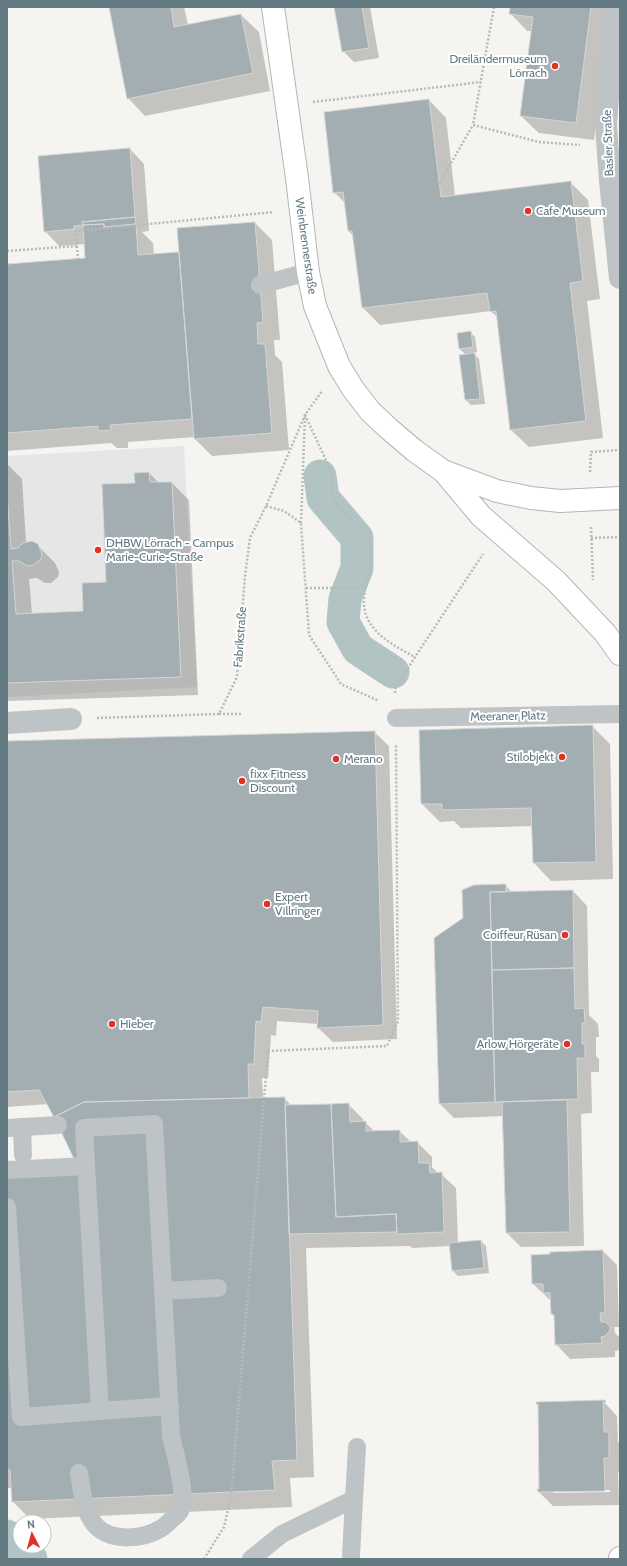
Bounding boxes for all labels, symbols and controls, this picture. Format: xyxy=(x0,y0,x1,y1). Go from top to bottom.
place label: Dreiländermuseum Lörrach xyxy=(449,51,547,80)
marker: Dreiländermuseum Lörrach xyxy=(550,61,560,71)
street label: Basler Straße xyxy=(599,109,616,177)
street label: Weinbrennerstraße xyxy=(292,197,321,295)
place label: Cafe Museum xyxy=(536,203,606,218)
marker: Cafe Museum xyxy=(523,206,533,216)
place label: DHBW Lörrach - Campus Marie-Curie-Straße xyxy=(106,535,234,564)
marker: DHBW Lörrach - Campus Marie-Curie-Straße xyxy=(93,545,103,555)
street label: Fabrikstraße xyxy=(230,606,249,668)
street label: Meeraner Platz xyxy=(470,707,546,724)
place label: Stilobjekt xyxy=(506,749,554,764)
place label: Merano xyxy=(344,751,383,766)
marker: Stilobjekt xyxy=(557,752,567,762)
marker: Merano xyxy=(331,754,341,764)
place label: fixx Fitness Discount xyxy=(250,766,306,795)
marker: fixx Fitness Discount xyxy=(237,776,247,786)
place label: Expert Villringer xyxy=(275,889,320,918)
marker: Expert Villringer xyxy=(262,899,272,909)
place label: Coiffeur Rüsan xyxy=(483,927,557,942)
marker: Coiffeur Rüsan xyxy=(560,930,570,940)
place label: Hieber xyxy=(120,1016,154,1031)
marker: Hieber xyxy=(107,1019,117,1029)
place label: Arlow Hörgeräte xyxy=(477,1036,559,1051)
marker: Arlow Hörgeräte xyxy=(562,1039,572,1049)
north arrow xyxy=(12,1514,52,1554)
text: N xyxy=(26,1517,36,1531)

